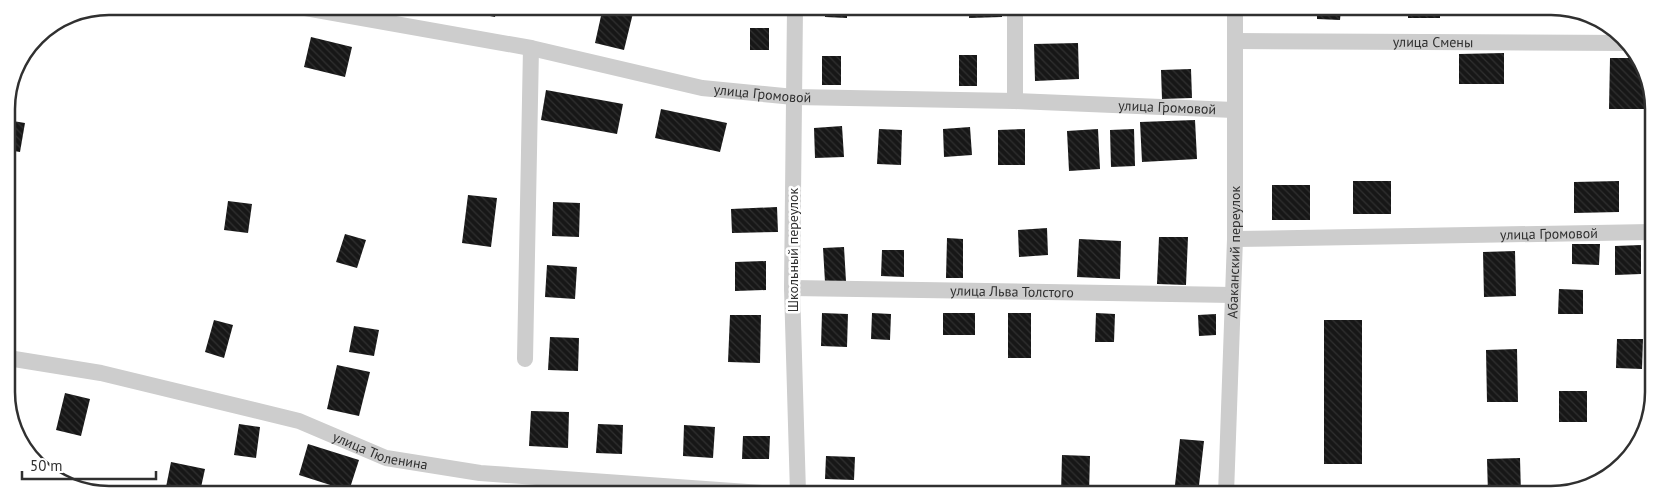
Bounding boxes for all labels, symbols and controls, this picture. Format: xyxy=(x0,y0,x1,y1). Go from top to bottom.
street label: улица Смены xyxy=(1393,33,1473,51)
street label: улица Громовой xyxy=(713,80,811,106)
street label: улица Громовой xyxy=(1118,96,1216,118)
street label: Абаканский переулок xyxy=(1223,186,1244,319)
street label: Школьный переулок xyxy=(784,187,802,312)
street label: улица Громовой xyxy=(1500,224,1598,244)
street label: улица Льва Толстого xyxy=(950,282,1074,301)
street label: улица Тюленина xyxy=(330,427,429,474)
scale bar xyxy=(22,448,156,480)
text: 50 m xyxy=(30,456,63,475)

